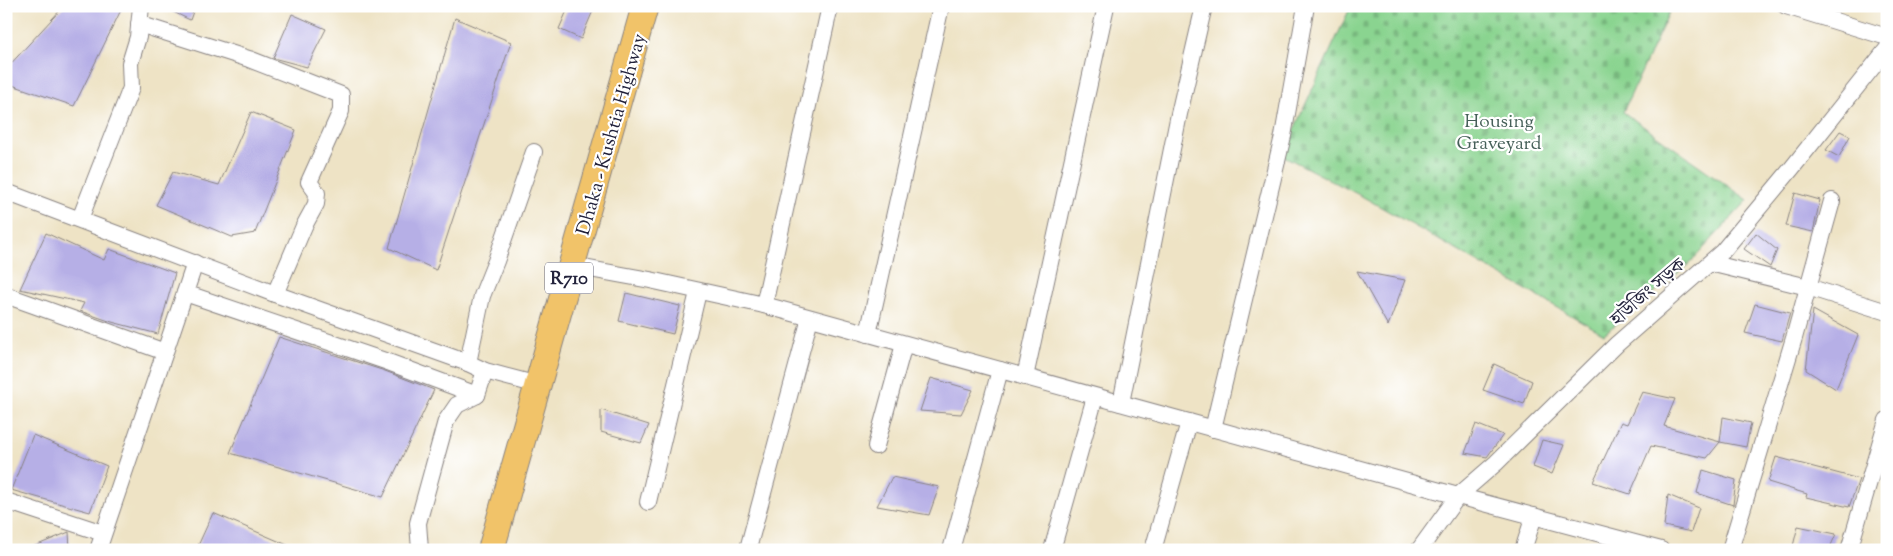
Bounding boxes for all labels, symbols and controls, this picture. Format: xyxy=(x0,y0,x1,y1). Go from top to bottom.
street label: Dhaka - Kushtia Highway xyxy=(571,30,654,239)
park label: Housing Graveyard xyxy=(1457,109,1542,158)
street label: হাউজিং সড়ক xyxy=(1604,252,1693,334)
road number: R710 xyxy=(545,262,593,294)

